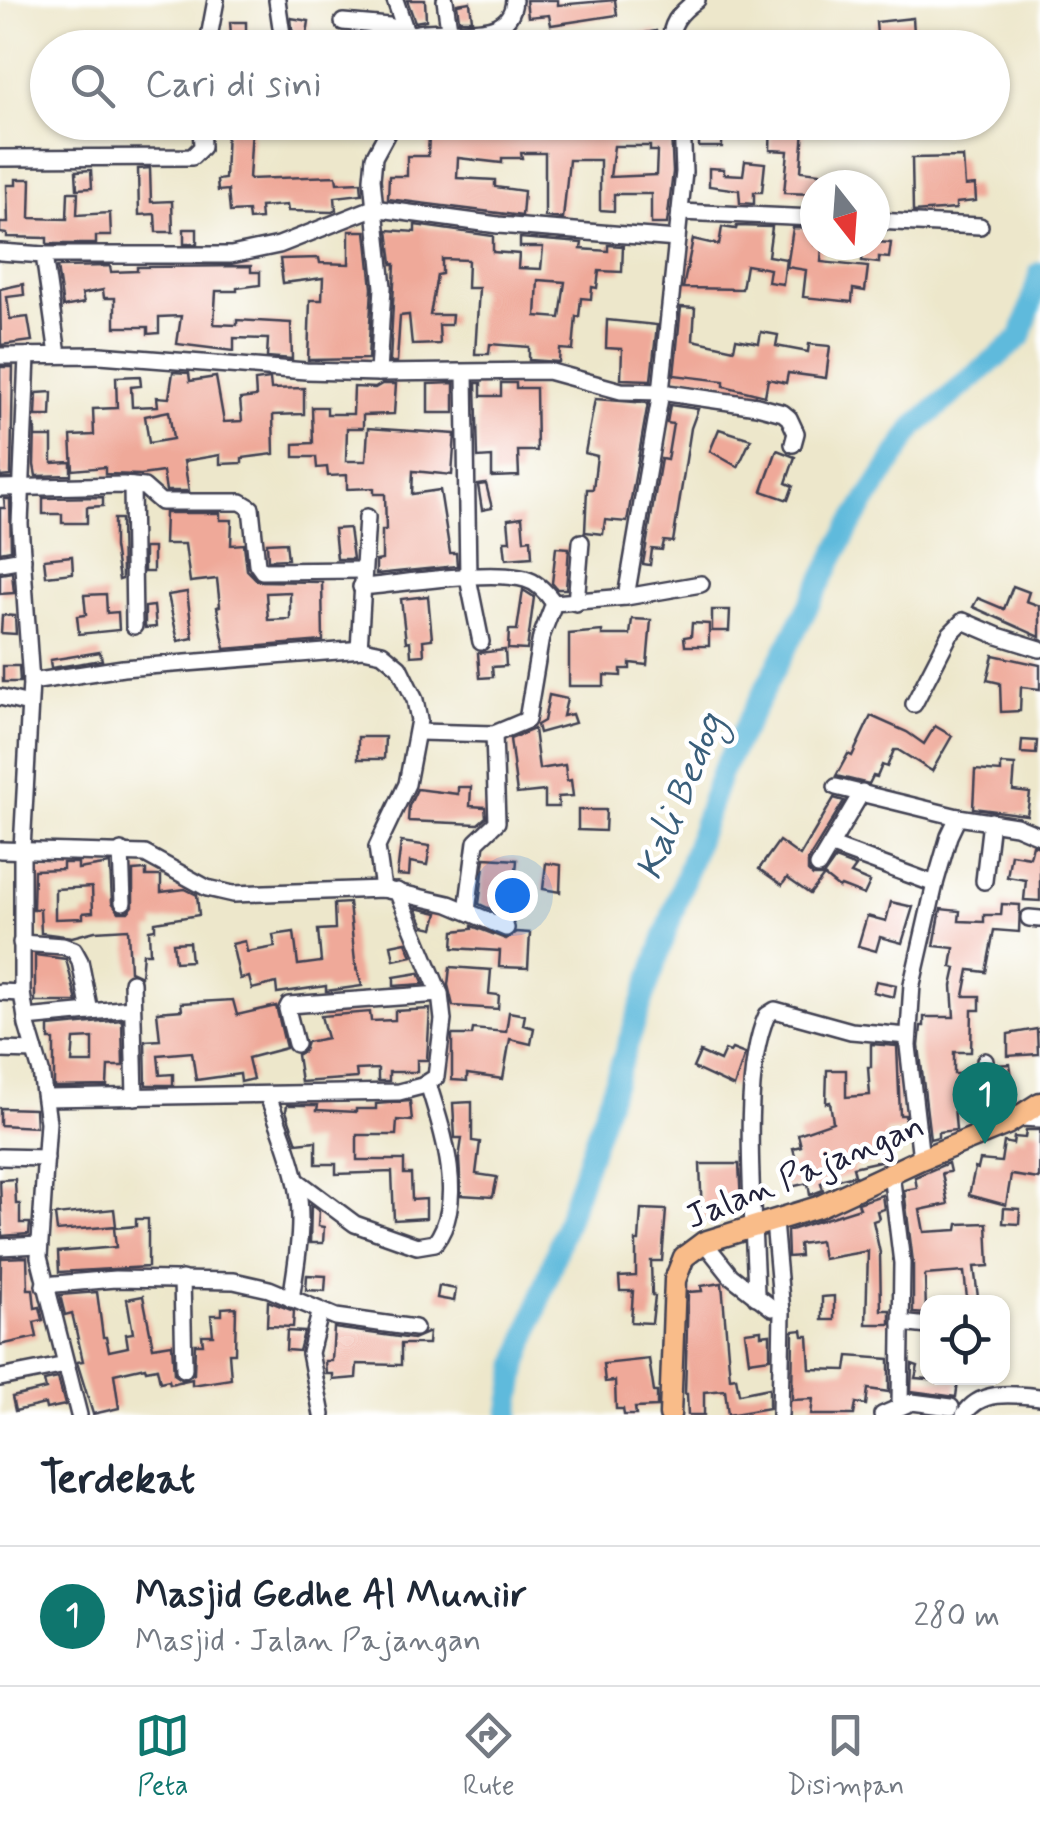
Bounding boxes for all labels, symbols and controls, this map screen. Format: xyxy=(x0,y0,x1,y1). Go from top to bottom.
search box xyxy=(30,30,1010,140)
icon: search xyxy=(65,58,120,113)
text: Cari di sini xyxy=(145,61,322,110)
north arrow xyxy=(800,170,890,260)
water label: Kali Bedog xyxy=(626,705,741,889)
your location xyxy=(487,870,538,921)
pin: 1 xyxy=(952,1062,1018,1144)
street label: Jalan Pajangan xyxy=(679,1103,931,1241)
map controls xyxy=(920,1295,1010,1385)
button: locate xyxy=(920,1295,1010,1385)
text: Terdekat xyxy=(40,1453,195,1508)
text: Masjid Gedhe Al Muniir xyxy=(135,1571,527,1620)
text: 1 xyxy=(65,1595,80,1637)
text: 280 m xyxy=(913,1595,1000,1637)
text: Masjid · Jalan Pajangan xyxy=(135,1620,481,1662)
tab: Peta xyxy=(135,1708,190,1805)
tab: Rute xyxy=(461,1708,516,1805)
tab: Disimpan xyxy=(787,1708,905,1805)

